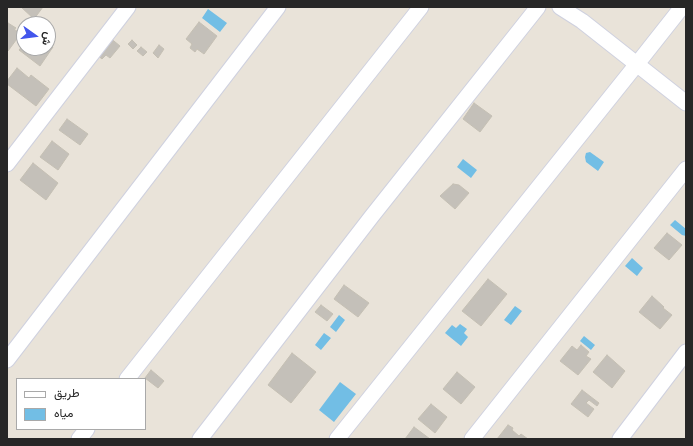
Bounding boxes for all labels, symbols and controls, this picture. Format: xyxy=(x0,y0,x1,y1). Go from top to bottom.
north arrow xyxy=(16,16,56,56)
text: ش xyxy=(39,31,55,47)
legend xyxy=(16,378,146,430)
text: طريق xyxy=(54,386,79,401)
text: مياه xyxy=(54,406,73,421)

